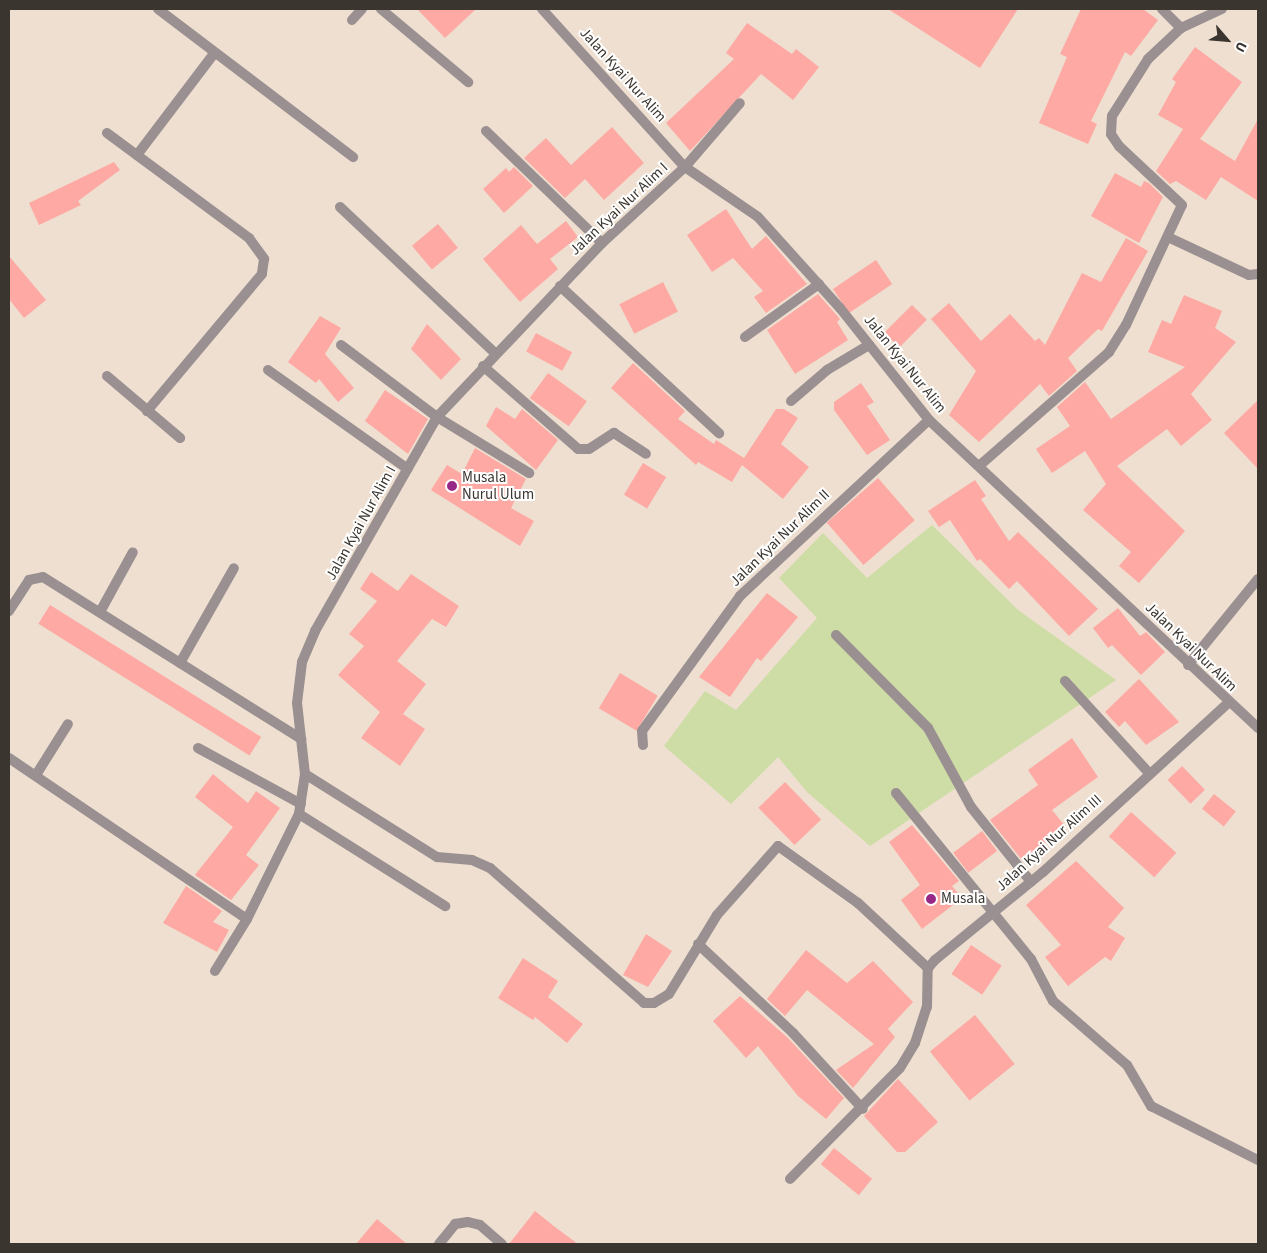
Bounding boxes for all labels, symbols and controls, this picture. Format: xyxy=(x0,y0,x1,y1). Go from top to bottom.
north arrow xyxy=(1202,15,1252,65)
street label: Jalan Kyai Nur Alim xyxy=(576,24,670,126)
text: U xyxy=(1229,38,1251,55)
street label: Jalan Kyai Nur Alim I xyxy=(566,159,672,259)
street label: Jalan Kyai Nur Alim xyxy=(860,311,950,417)
street label: Jalan Kyai Nur Alim I xyxy=(322,463,400,583)
place label: Musala Nurul Ulum xyxy=(462,468,534,503)
marker: Musala Nurul Ulum xyxy=(446,480,458,492)
street label: Jalan Kyai Nur Alim II xyxy=(726,486,834,590)
street label: Jalan Kyai Nur Alim xyxy=(1141,599,1241,695)
street label: Jalan Kyai Nur Alim III xyxy=(993,791,1105,895)
place label: Musala xyxy=(941,890,985,908)
marker: Musala xyxy=(925,893,937,905)

